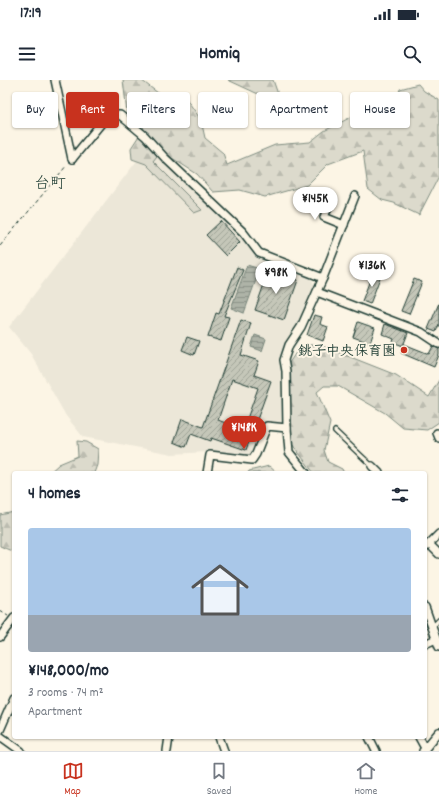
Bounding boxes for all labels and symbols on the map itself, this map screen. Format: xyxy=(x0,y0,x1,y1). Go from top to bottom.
district label: 台町 xyxy=(34,173,66,196)
pin: ¥145K xyxy=(287,187,343,221)
pin: ¥136K xyxy=(344,254,400,288)
pin: ¥98K xyxy=(252,261,300,295)
place label: 銚子中央保育園 xyxy=(298,342,396,362)
marker: 銚子中央保育園 xyxy=(399,345,409,355)
pin: ¥148K xyxy=(216,416,272,450)

